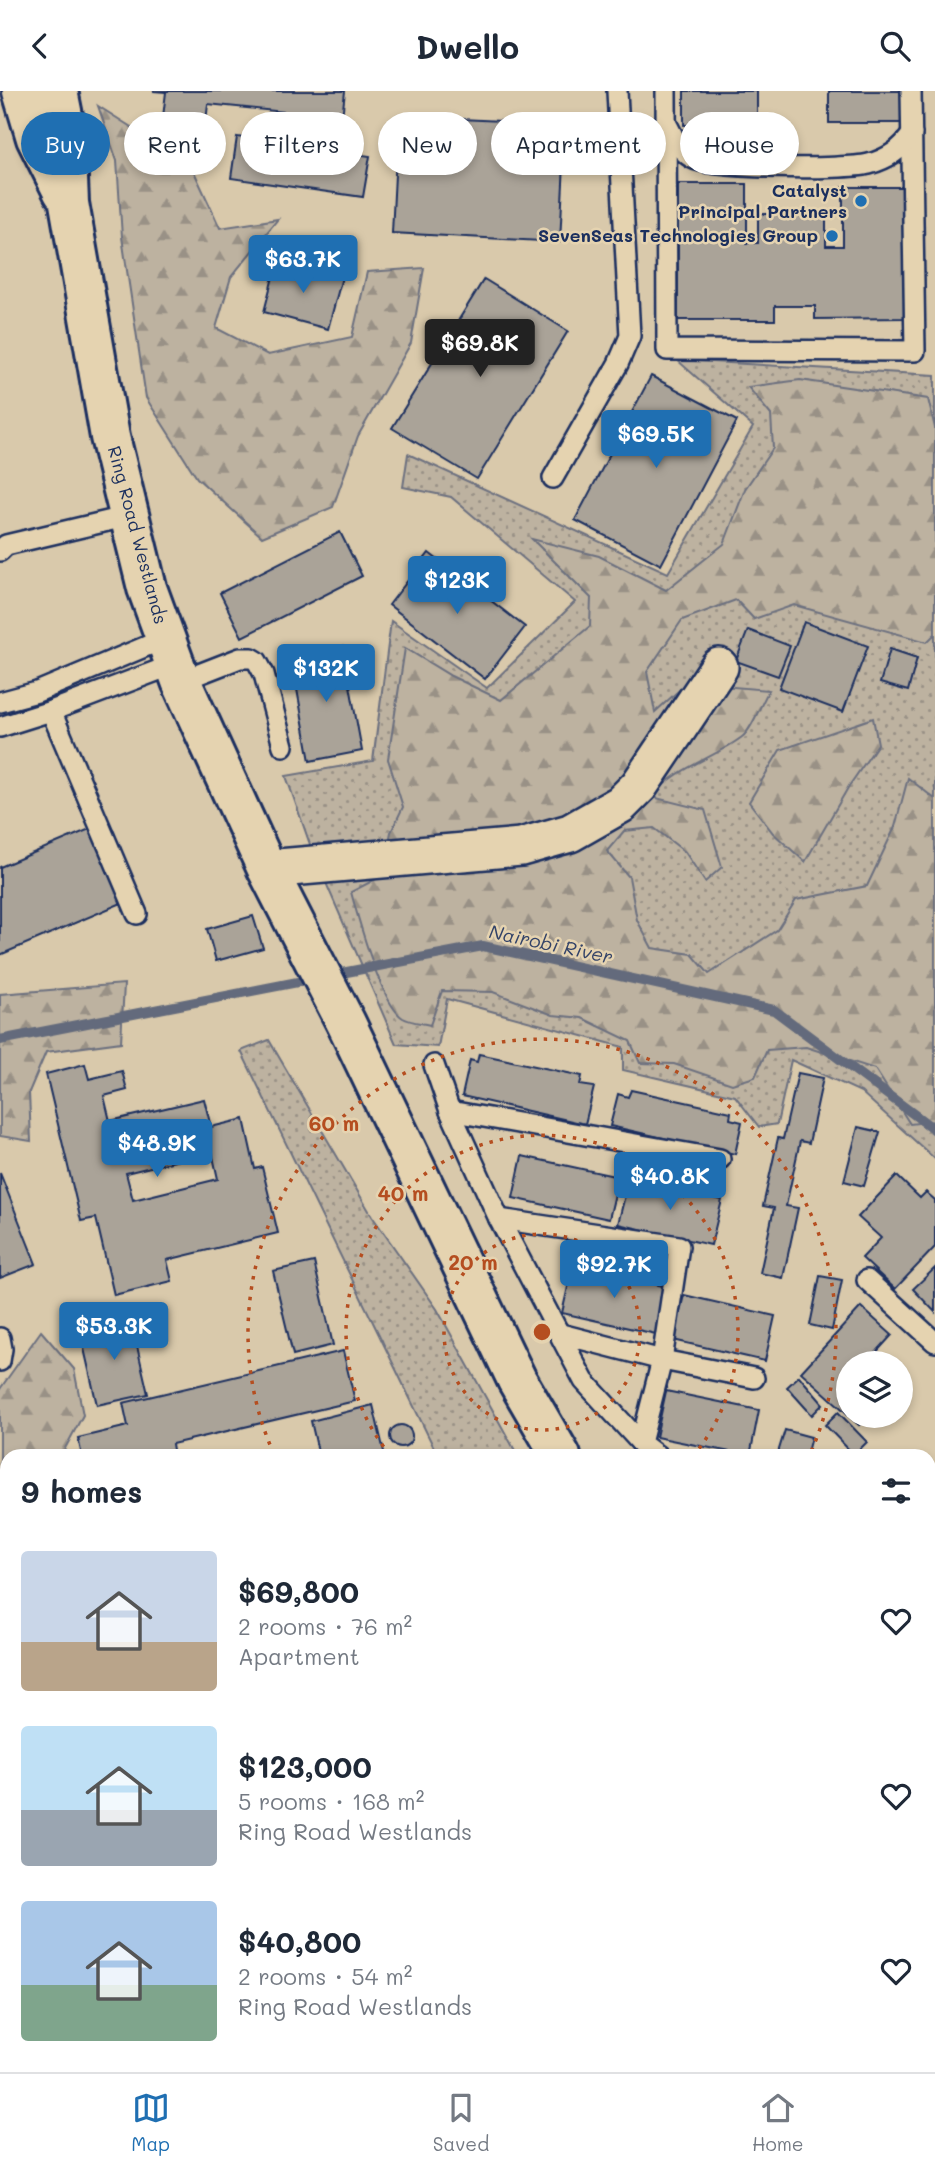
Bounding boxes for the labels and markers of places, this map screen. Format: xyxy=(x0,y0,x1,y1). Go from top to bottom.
place label: Catalyst Principal Partners xyxy=(678,178,847,223)
marker: Catalyst Principal Partners xyxy=(853,193,869,209)
place label: SevenSeas Technologies Group xyxy=(538,223,818,247)
marker: SevenSeas Technologies Group xyxy=(824,228,840,244)
pin: $63.7K xyxy=(246,235,360,295)
pin: $69.8K xyxy=(423,320,537,379)
pin: $69.5K xyxy=(599,411,713,470)
pin: $123K xyxy=(408,557,506,616)
pin: $132K xyxy=(277,645,375,704)
pin: $48.9K xyxy=(100,1119,214,1179)
pin: $40.8K xyxy=(613,1153,727,1212)
pin: $92.7K xyxy=(557,1241,671,1300)
pin: $53.3K xyxy=(57,1303,171,1362)
centre of rings xyxy=(530,1320,554,1344)

